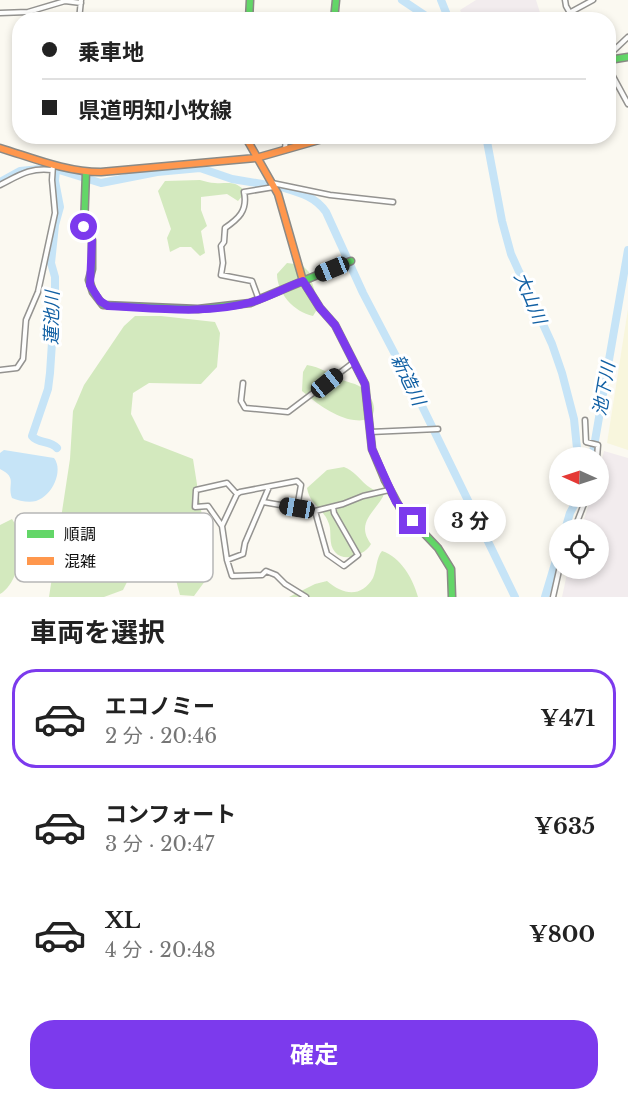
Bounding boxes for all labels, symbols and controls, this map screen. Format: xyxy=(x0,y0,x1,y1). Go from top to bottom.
text: 乗車地 xyxy=(78,39,144,66)
text: 県道明知小牧線 xyxy=(78,97,232,124)
route start xyxy=(70,213,97,240)
car xyxy=(312,254,352,284)
water label: 大山川 xyxy=(509,269,551,329)
water label: 蓮池川 xyxy=(41,289,64,345)
water label: 新造川 xyxy=(386,351,431,411)
water label: 池下川 xyxy=(588,359,620,417)
car xyxy=(307,365,347,401)
north arrow xyxy=(549,447,609,507)
map controls xyxy=(549,447,609,579)
car xyxy=(278,496,316,520)
callout: 3 分 xyxy=(434,500,506,542)
route end xyxy=(399,507,426,534)
text: 3 分 xyxy=(451,509,489,533)
legend xyxy=(15,513,213,582)
button: locate xyxy=(549,519,609,579)
text: 順調 xyxy=(64,524,96,544)
text: 混雑 xyxy=(64,551,96,571)
text: 車両を選択 xyxy=(30,616,165,649)
icon: car xyxy=(33,692,87,746)
text: エコノミー xyxy=(105,693,215,720)
text: ¥471 xyxy=(540,705,595,732)
text: 2 分 · 20:46 xyxy=(105,724,217,748)
icon: car xyxy=(33,800,87,854)
text: コンフォート xyxy=(105,801,236,828)
text: ¥635 xyxy=(534,813,595,840)
text: 3 分 · 20:47 xyxy=(105,832,214,856)
text: XL xyxy=(105,907,140,934)
icon: car xyxy=(33,908,87,962)
text: ¥800 xyxy=(529,921,595,948)
text: 4 分 · 20:48 xyxy=(105,938,216,962)
button: 確定 xyxy=(30,1020,598,1089)

